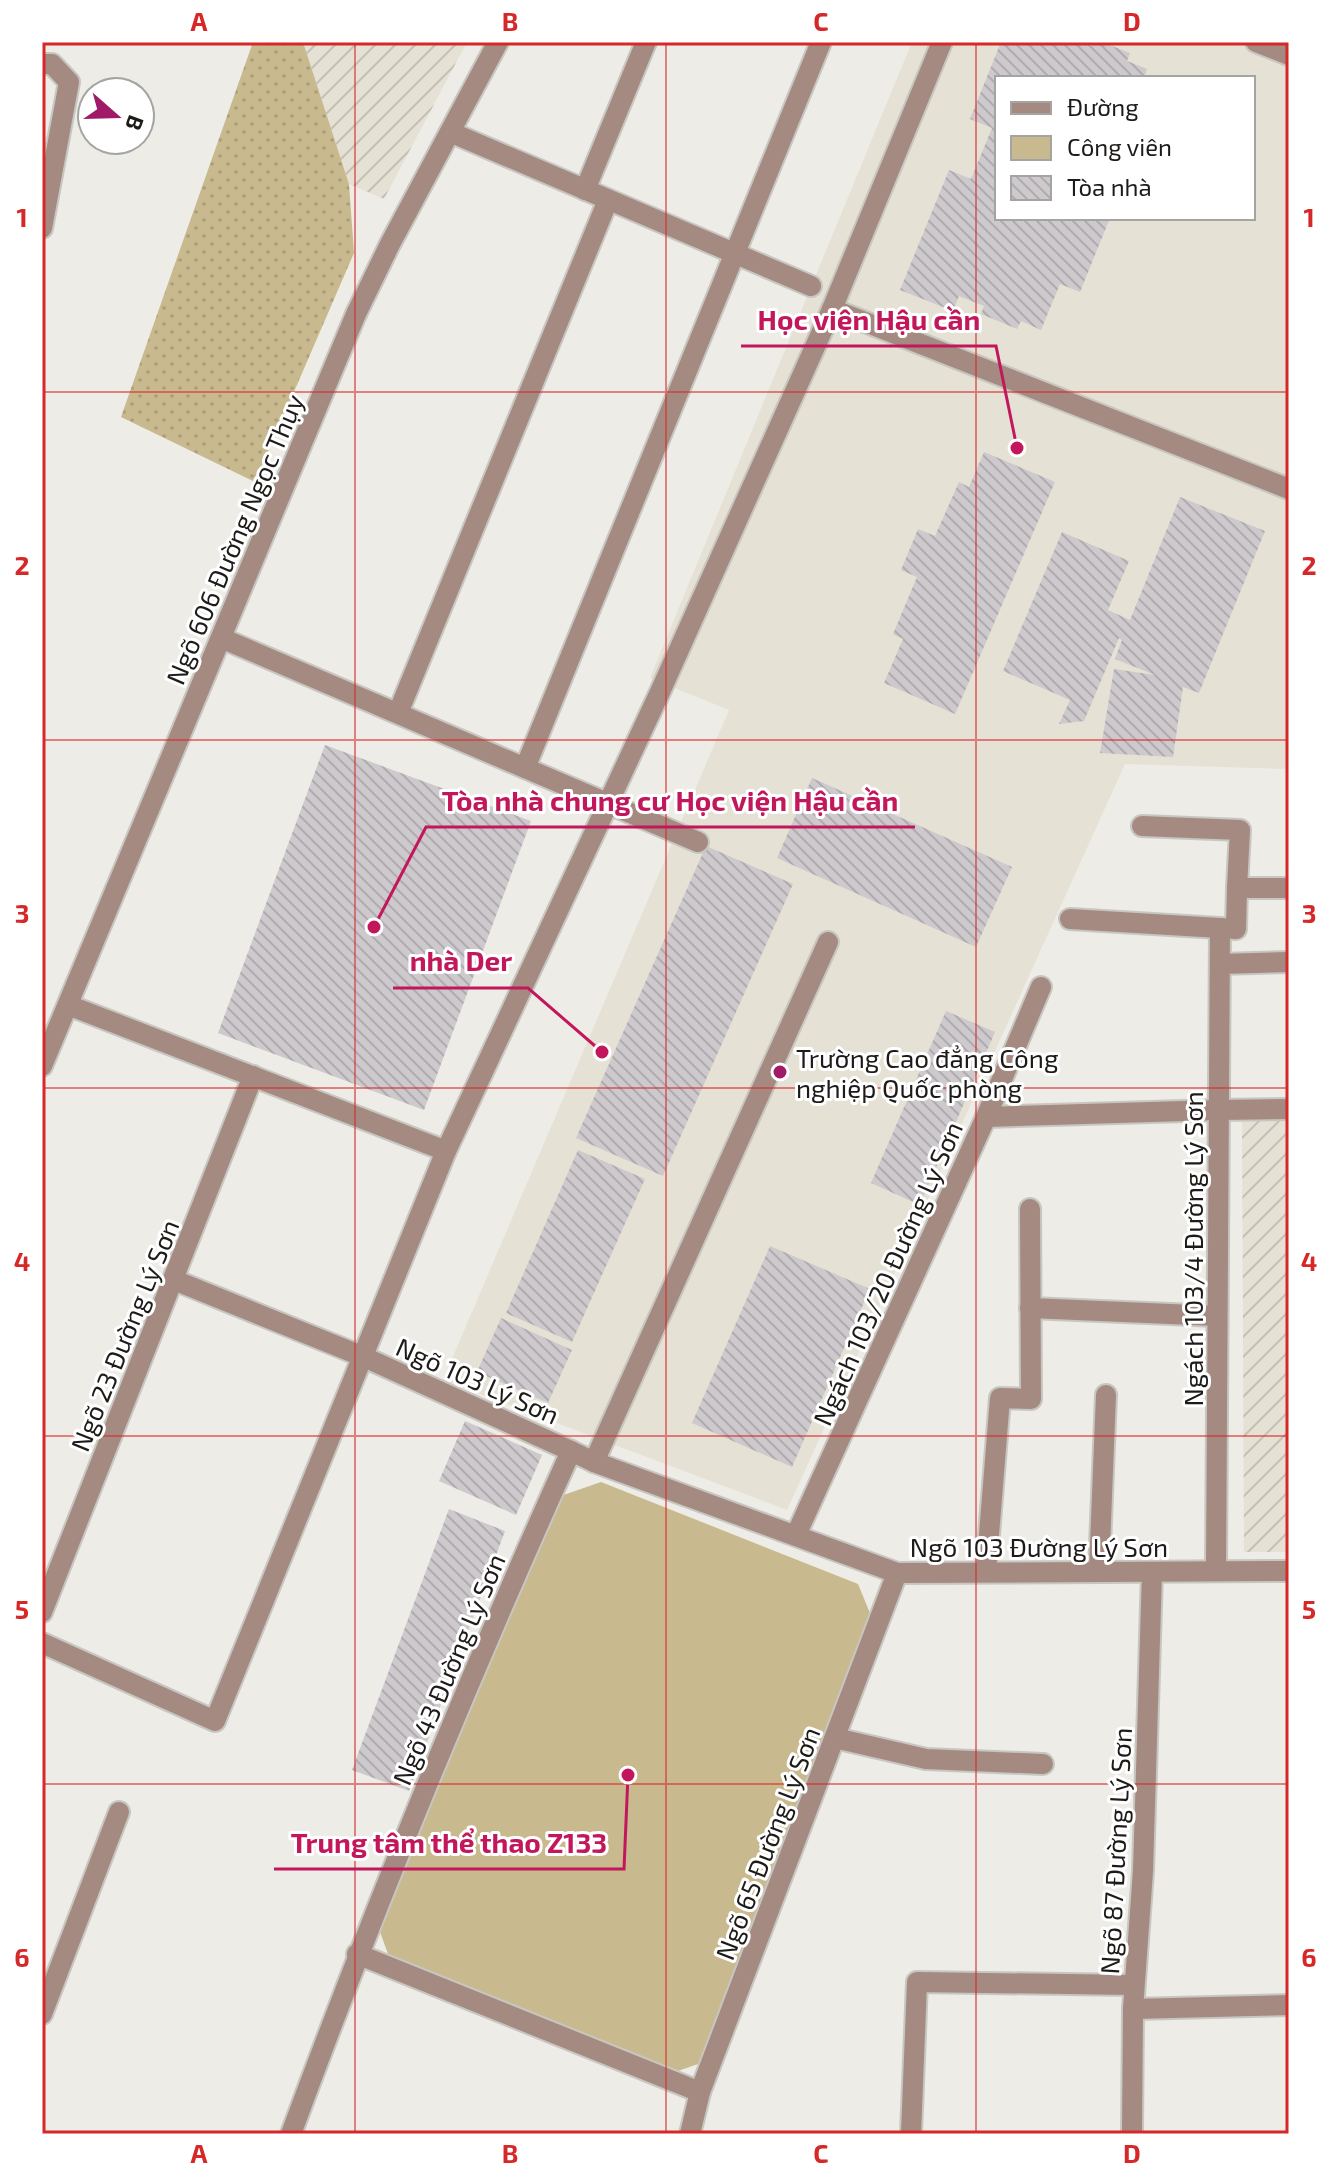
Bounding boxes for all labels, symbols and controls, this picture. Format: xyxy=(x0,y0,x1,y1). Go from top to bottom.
text: A xyxy=(191,5,208,36)
text: B xyxy=(502,5,518,36)
text: C xyxy=(813,5,829,36)
text: D xyxy=(1123,5,1141,36)
north arrow xyxy=(76,76,156,156)
legend xyxy=(995,76,1255,220)
text: Đường xyxy=(1067,92,1139,121)
text: B xyxy=(121,112,150,134)
text: Công viên xyxy=(1067,132,1172,161)
text: Tòa nhà xyxy=(1067,172,1152,201)
text: 1 xyxy=(16,201,28,232)
text: 1 xyxy=(1303,201,1315,232)
callout: Học viện Hậu cần xyxy=(741,294,996,346)
text: Học viện Hậu cần xyxy=(758,302,980,336)
street label: Ngõ 606 Đường Ngọc Thụy xyxy=(159,389,309,689)
text: 2 xyxy=(14,549,30,580)
text: 2 xyxy=(1301,549,1317,580)
callout: Tòa nhà chung cư Học viện Hậu cần xyxy=(426,775,915,827)
text: Tòa nhà chung cư Học viện Hậu cần xyxy=(442,783,898,817)
text: 3 xyxy=(15,897,29,928)
text: 3 xyxy=(1302,897,1316,928)
callout: nhà Der xyxy=(393,936,528,988)
text: nhà Der xyxy=(410,943,512,977)
place label: Trường Cao đẳng Công nghiệp Quốc phòng xyxy=(796,1042,1058,1103)
marker: Trường Cao đẳng Công nghiệp Quốc phòng xyxy=(771,1063,789,1081)
street label: Ngách 103/4 Đường Lý Sơn xyxy=(1177,1091,1208,1407)
street label: Ngách 103/20 Đường Lý Sơn xyxy=(806,1116,968,1430)
street label: Ngõ 23 Đường Lý Sơn xyxy=(63,1215,185,1455)
text: 4 xyxy=(14,1245,30,1276)
text: 4 xyxy=(1301,1245,1317,1276)
street label: Ngõ 103 Lý Sơn xyxy=(392,1330,564,1430)
street label: Ngõ 103 Đường Lý Sơn xyxy=(910,1531,1168,1562)
street label: Ngõ 43 Đường Lý Sơn xyxy=(385,1549,511,1789)
text: 5 xyxy=(15,1593,29,1624)
text: 5 xyxy=(1302,1593,1316,1624)
street label: Ngõ 65 Đường Lý Sơn xyxy=(708,1722,826,1964)
street label: Ngõ 87 Đường Lý Sơn xyxy=(1093,1727,1137,1975)
callout: Trung tâm thể thao Z133 xyxy=(274,1817,624,1869)
text: Trung tâm thể thao Z133 xyxy=(291,1825,607,1859)
text: 6 xyxy=(14,1941,30,1972)
text: 6 xyxy=(1301,1941,1317,1972)
text: A xyxy=(191,2137,208,2168)
text: B xyxy=(502,2137,518,2168)
text: C xyxy=(813,2137,829,2168)
text: D xyxy=(1123,2137,1141,2168)

